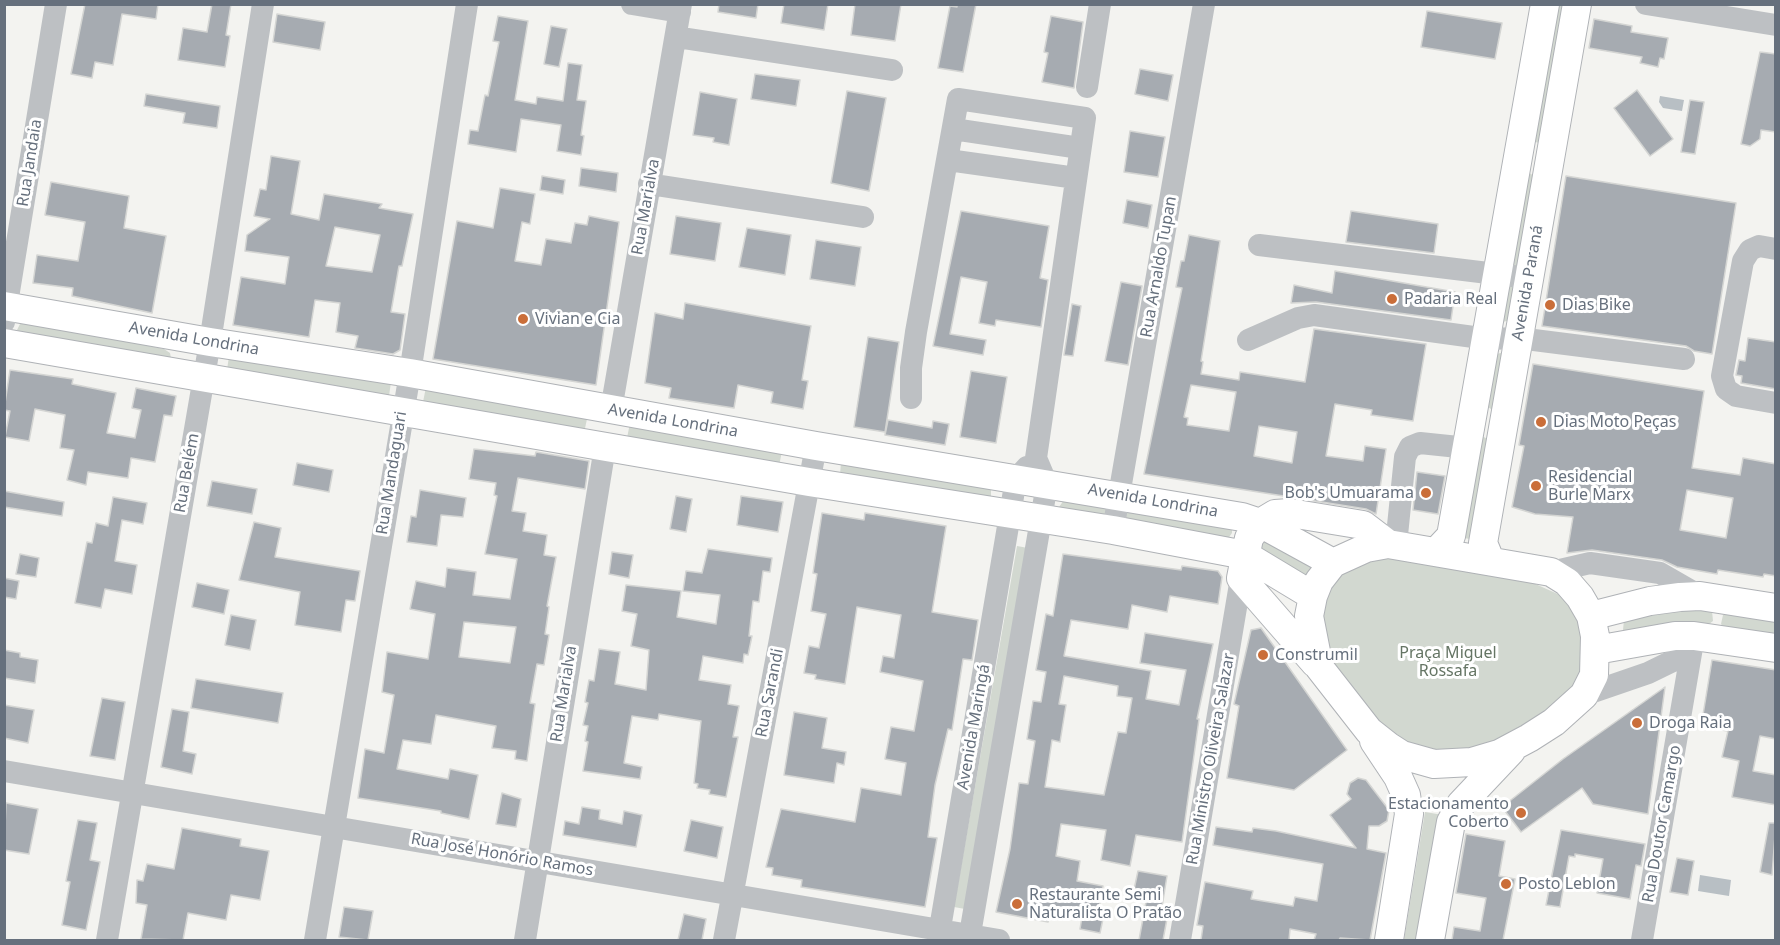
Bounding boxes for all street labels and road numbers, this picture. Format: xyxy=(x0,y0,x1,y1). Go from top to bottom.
street label: Rua Jandaia xyxy=(14,118,46,208)
street label: Rua Marialva xyxy=(628,157,664,257)
street label: Rua Arnaldo Tupan xyxy=(1137,195,1181,339)
street label: Avenida Paraná xyxy=(1508,224,1548,342)
street label: Avenida Londrina xyxy=(127,318,261,360)
street label: Avenida Londrina xyxy=(606,400,740,442)
street label: Rua Mandaguari xyxy=(373,410,411,536)
street label: Rua Belém xyxy=(171,432,203,514)
street label: Avenida Londrina xyxy=(1086,480,1220,522)
street label: Rua Marialva xyxy=(547,644,581,744)
street label: Rua Sarandi xyxy=(752,647,788,739)
street label: Rua Ministro Oliveira Salazar xyxy=(1183,652,1239,866)
street label: Avenida Maringá xyxy=(953,663,995,791)
street label: Rua Doutor Camargo xyxy=(1639,744,1685,904)
street label: Rua José Honório Ramos xyxy=(409,830,595,880)

